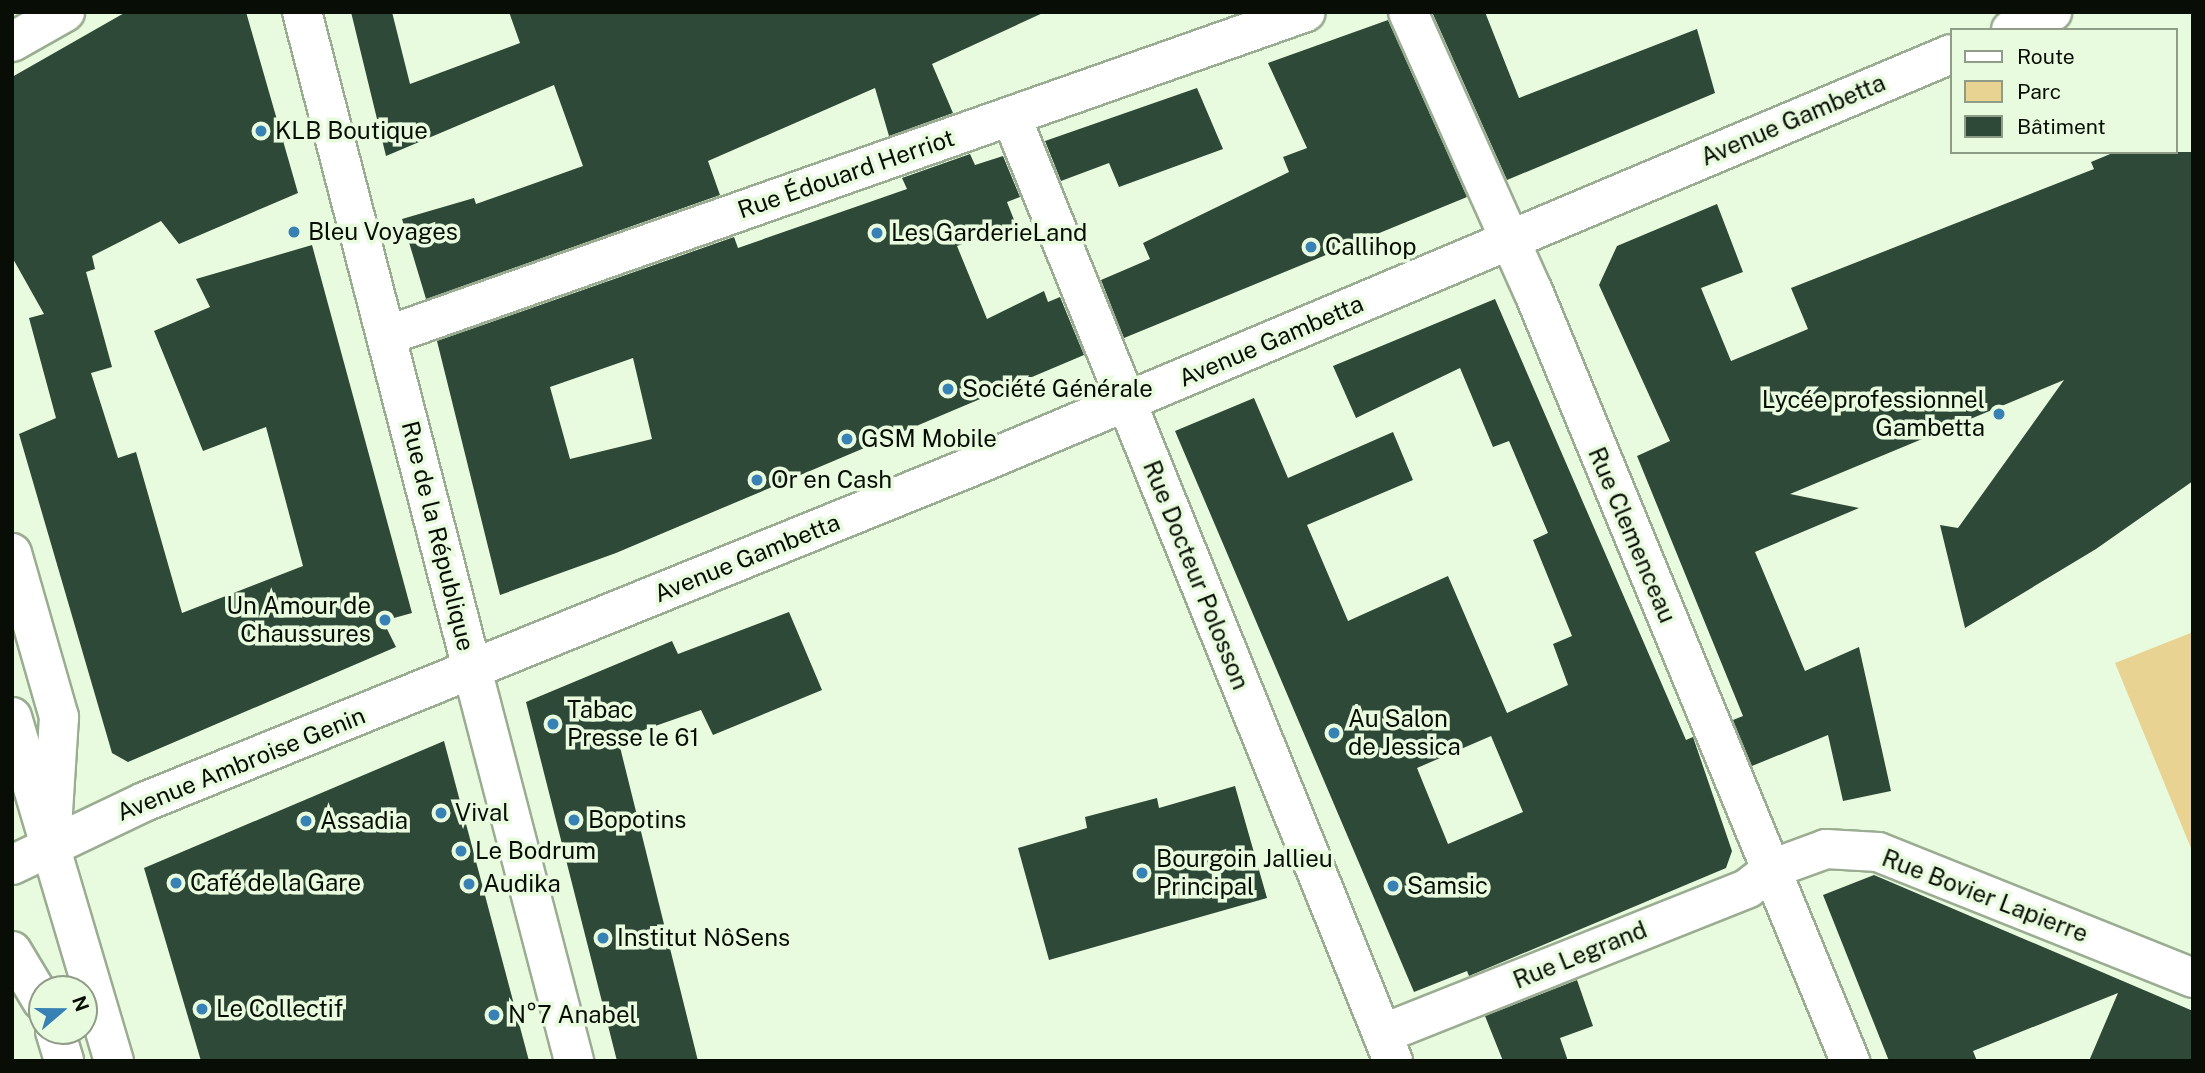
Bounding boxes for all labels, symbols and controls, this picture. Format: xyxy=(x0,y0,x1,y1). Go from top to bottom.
legend xyxy=(1950,28,2177,154)
text: Route xyxy=(2017,44,2075,69)
street label: Avenue Gambetta xyxy=(1696,68,1890,172)
text: Parc xyxy=(2017,79,2061,104)
text: Bâtiment xyxy=(2017,114,2106,139)
place label: KLB Boutique xyxy=(275,117,428,145)
marker: KLB Boutique xyxy=(253,123,269,139)
street label: Rue Édouard Herriot xyxy=(734,123,958,225)
place label: Bleu Voyages xyxy=(308,218,459,246)
place label: Les GarderieLand xyxy=(891,219,1088,247)
marker: Bleu Voyages xyxy=(286,224,302,240)
marker: Les GarderieLand xyxy=(869,225,885,241)
place label: Callihop xyxy=(1325,233,1416,261)
marker: Callihop xyxy=(1303,239,1319,255)
street label: Avenue Gambetta xyxy=(1174,289,1368,393)
place label: Société Générale xyxy=(962,375,1153,403)
marker: Société Générale xyxy=(940,381,956,397)
place label: Lycée professionnel Gambetta xyxy=(1762,386,1985,442)
marker: Lycée professionnel Gambetta xyxy=(1991,406,2007,422)
street label: Rue de la République xyxy=(395,418,481,654)
place label: GSM Mobile xyxy=(861,425,997,453)
marker: GSM Mobile xyxy=(839,431,855,447)
street label: Rue Clemenceau xyxy=(1582,443,1682,627)
street label: Rue Docteur Polosson xyxy=(1137,456,1255,694)
place label: Or en Cash xyxy=(771,466,892,494)
marker: Or en Cash xyxy=(749,472,765,488)
street label: Avenue Gambetta xyxy=(650,508,844,608)
place label: Un Amour de Chaussures xyxy=(226,592,371,648)
marker: Un Amour de Chaussures xyxy=(377,612,393,628)
place label: Tabac Presse le 61 xyxy=(567,696,699,752)
street label: Avenue Ambroise Genin xyxy=(112,701,370,827)
place label: Au Salon de Jessica xyxy=(1348,705,1461,761)
marker: Tabac Presse le 61 xyxy=(545,716,561,732)
marker: Au Salon de Jessica xyxy=(1326,725,1342,741)
place label: Vival xyxy=(455,799,509,827)
marker: Vival xyxy=(433,805,449,821)
place label: Bopotins xyxy=(588,806,686,834)
place label: Assadia xyxy=(320,807,408,835)
marker: Bopotins xyxy=(566,812,582,828)
marker: Assadia xyxy=(298,813,314,829)
place label: Le Bodrum xyxy=(475,837,596,865)
marker: Le Bodrum xyxy=(453,843,469,859)
street label: Rue Bovier Lapierre xyxy=(1878,843,2092,949)
place label: Bourgoin Jallieu Principal xyxy=(1156,845,1333,901)
marker: Bourgoin Jallieu Principal xyxy=(1134,865,1150,881)
place label: Café de la Gare xyxy=(190,869,362,897)
place label: Audika xyxy=(483,870,561,898)
place label: Samsic xyxy=(1407,872,1488,900)
marker: Café de la Gare xyxy=(168,875,184,891)
marker: Audika xyxy=(461,876,477,892)
marker: Samsic xyxy=(1385,878,1401,894)
street label: Rue Legrand xyxy=(1509,915,1651,995)
place label: Institut NôSens xyxy=(617,924,790,952)
marker: Institut NôSens xyxy=(595,930,611,946)
north arrow xyxy=(28,975,98,1045)
text: N xyxy=(68,993,94,1014)
place label: Le Collectif xyxy=(216,995,343,1023)
marker: Le Collectif xyxy=(194,1001,210,1017)
place label: N°7 Anabel xyxy=(508,1001,637,1029)
marker: N°7 Anabel xyxy=(486,1007,502,1023)

